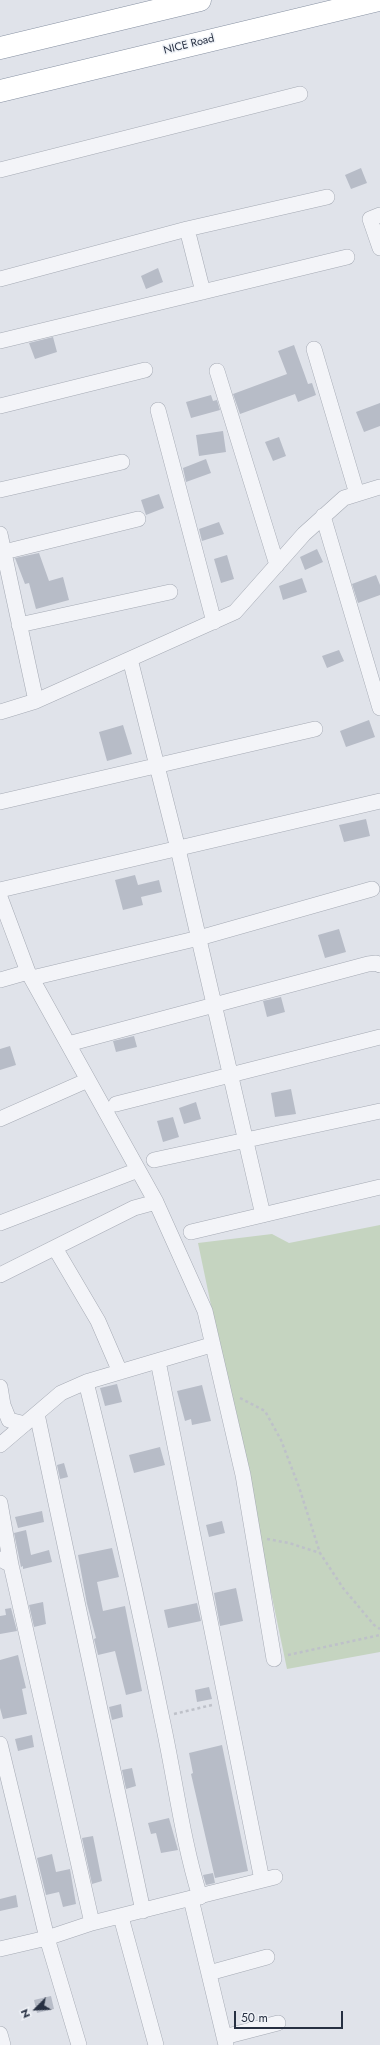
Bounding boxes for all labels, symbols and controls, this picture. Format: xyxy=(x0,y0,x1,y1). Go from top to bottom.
street label: NICE Road xyxy=(162,32,216,58)
north arrow xyxy=(16,1989,56,2029)
scale bar xyxy=(236,2003,345,2029)
text: N xyxy=(16,2007,34,2021)
text: 50 m xyxy=(241,2009,268,2027)

